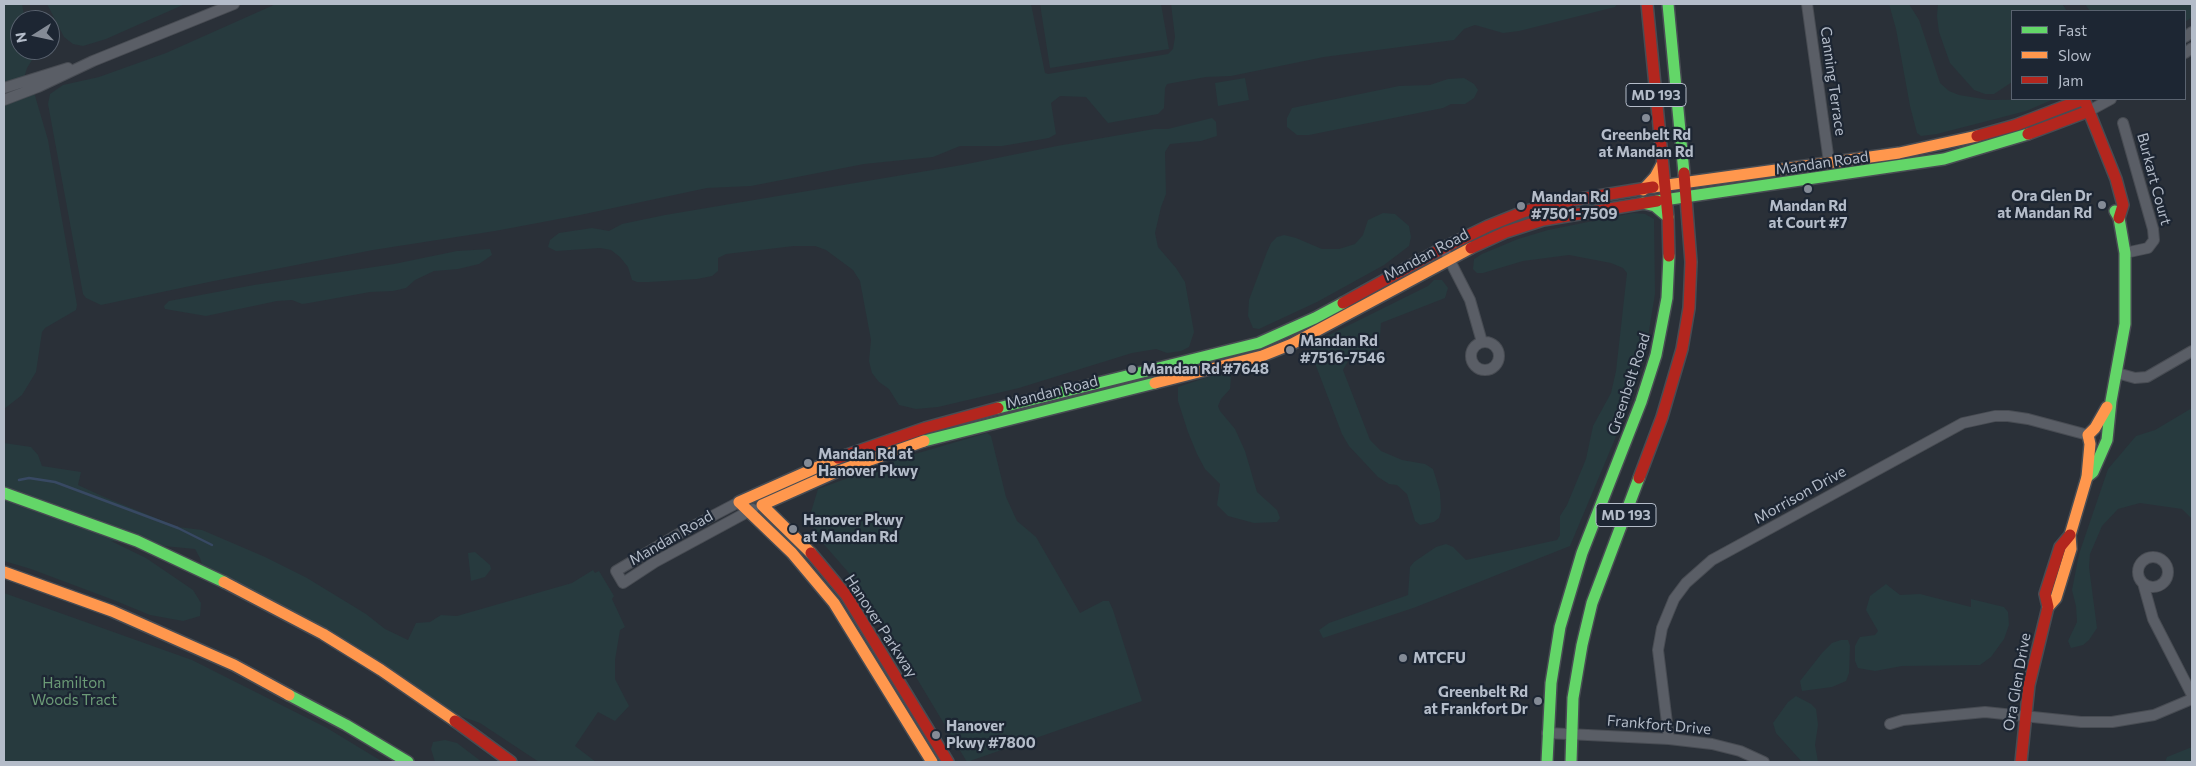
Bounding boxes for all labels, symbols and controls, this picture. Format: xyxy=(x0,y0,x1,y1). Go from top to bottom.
north arrow xyxy=(10,10,60,60)
legend xyxy=(2011,10,2186,100)
text: Fast xyxy=(2058,21,2087,39)
street label: Canning Terrace xyxy=(1816,25,1850,137)
text: N xyxy=(11,31,30,44)
text: Slow xyxy=(2058,46,2091,64)
text: Jam xyxy=(2058,71,2083,89)
road number: MD 193 xyxy=(1626,84,1686,106)
marker: Greenbelt Rd at Mandan Rd xyxy=(1640,112,1652,124)
place label: Greenbelt Rd at Mandan Rd xyxy=(1599,126,1693,161)
street label: Burkart Court xyxy=(2133,131,2175,227)
street label: Mandan Road xyxy=(1774,148,1870,178)
marker: Mandan Rd at Court #7 xyxy=(1802,183,1814,195)
place label: Ora Glen Dr at Mandan Rd xyxy=(1997,187,2092,222)
place label: Mandan Rd #7501-7509 xyxy=(1531,188,1618,223)
place label: Mandan Rd at Court #7 xyxy=(1769,197,1847,232)
marker: Ora Glen Dr at Mandan Rd xyxy=(2096,199,2108,211)
marker: Mandan Rd #7501-7509 xyxy=(1515,200,1527,212)
street label: Mandan Road xyxy=(1380,225,1472,285)
street label: Greenbelt Road xyxy=(1604,331,1654,437)
place label: Mandan Rd #7516-7546 xyxy=(1300,332,1385,367)
marker: Mandan Rd #7516-7546 xyxy=(1284,344,1296,356)
place label: Mandan Rd #7648 xyxy=(1142,360,1269,378)
marker: Mandan Rd #7648 xyxy=(1126,363,1138,375)
street label: Mandan Road xyxy=(1004,372,1100,412)
place label: Mandan Rd at Hanover Pkwy xyxy=(818,445,918,480)
marker: Mandan Rd at Hanover Pkwy xyxy=(802,457,814,469)
street label: Morrison Drive xyxy=(1751,462,1849,528)
road number: MD 193 xyxy=(1596,504,1656,526)
street label: Mandan Road xyxy=(626,507,716,569)
place label: Hanover Pkwy at Mandan Rd xyxy=(803,511,903,546)
marker: Hanover Pkwy at Mandan Rd xyxy=(787,523,799,535)
street label: Hanover Parkway xyxy=(841,571,921,681)
street label: Ora Glen Drive xyxy=(2000,632,2034,732)
place label: MTCFU xyxy=(1413,649,1466,667)
marker: MTCFU xyxy=(1397,652,1409,664)
park label: Hamilton Woods Tract xyxy=(31,674,117,709)
place label: Greenbelt Rd at Frankfort Dr xyxy=(1424,683,1528,718)
marker: Greenbelt Rd at Frankfort Dr xyxy=(1532,695,1544,707)
street label: Frankfort Drive xyxy=(1606,711,1712,739)
place label: Hanover Pkwy #7800 xyxy=(946,717,1036,752)
marker: Hanover Pkwy #7800 xyxy=(930,729,942,741)

